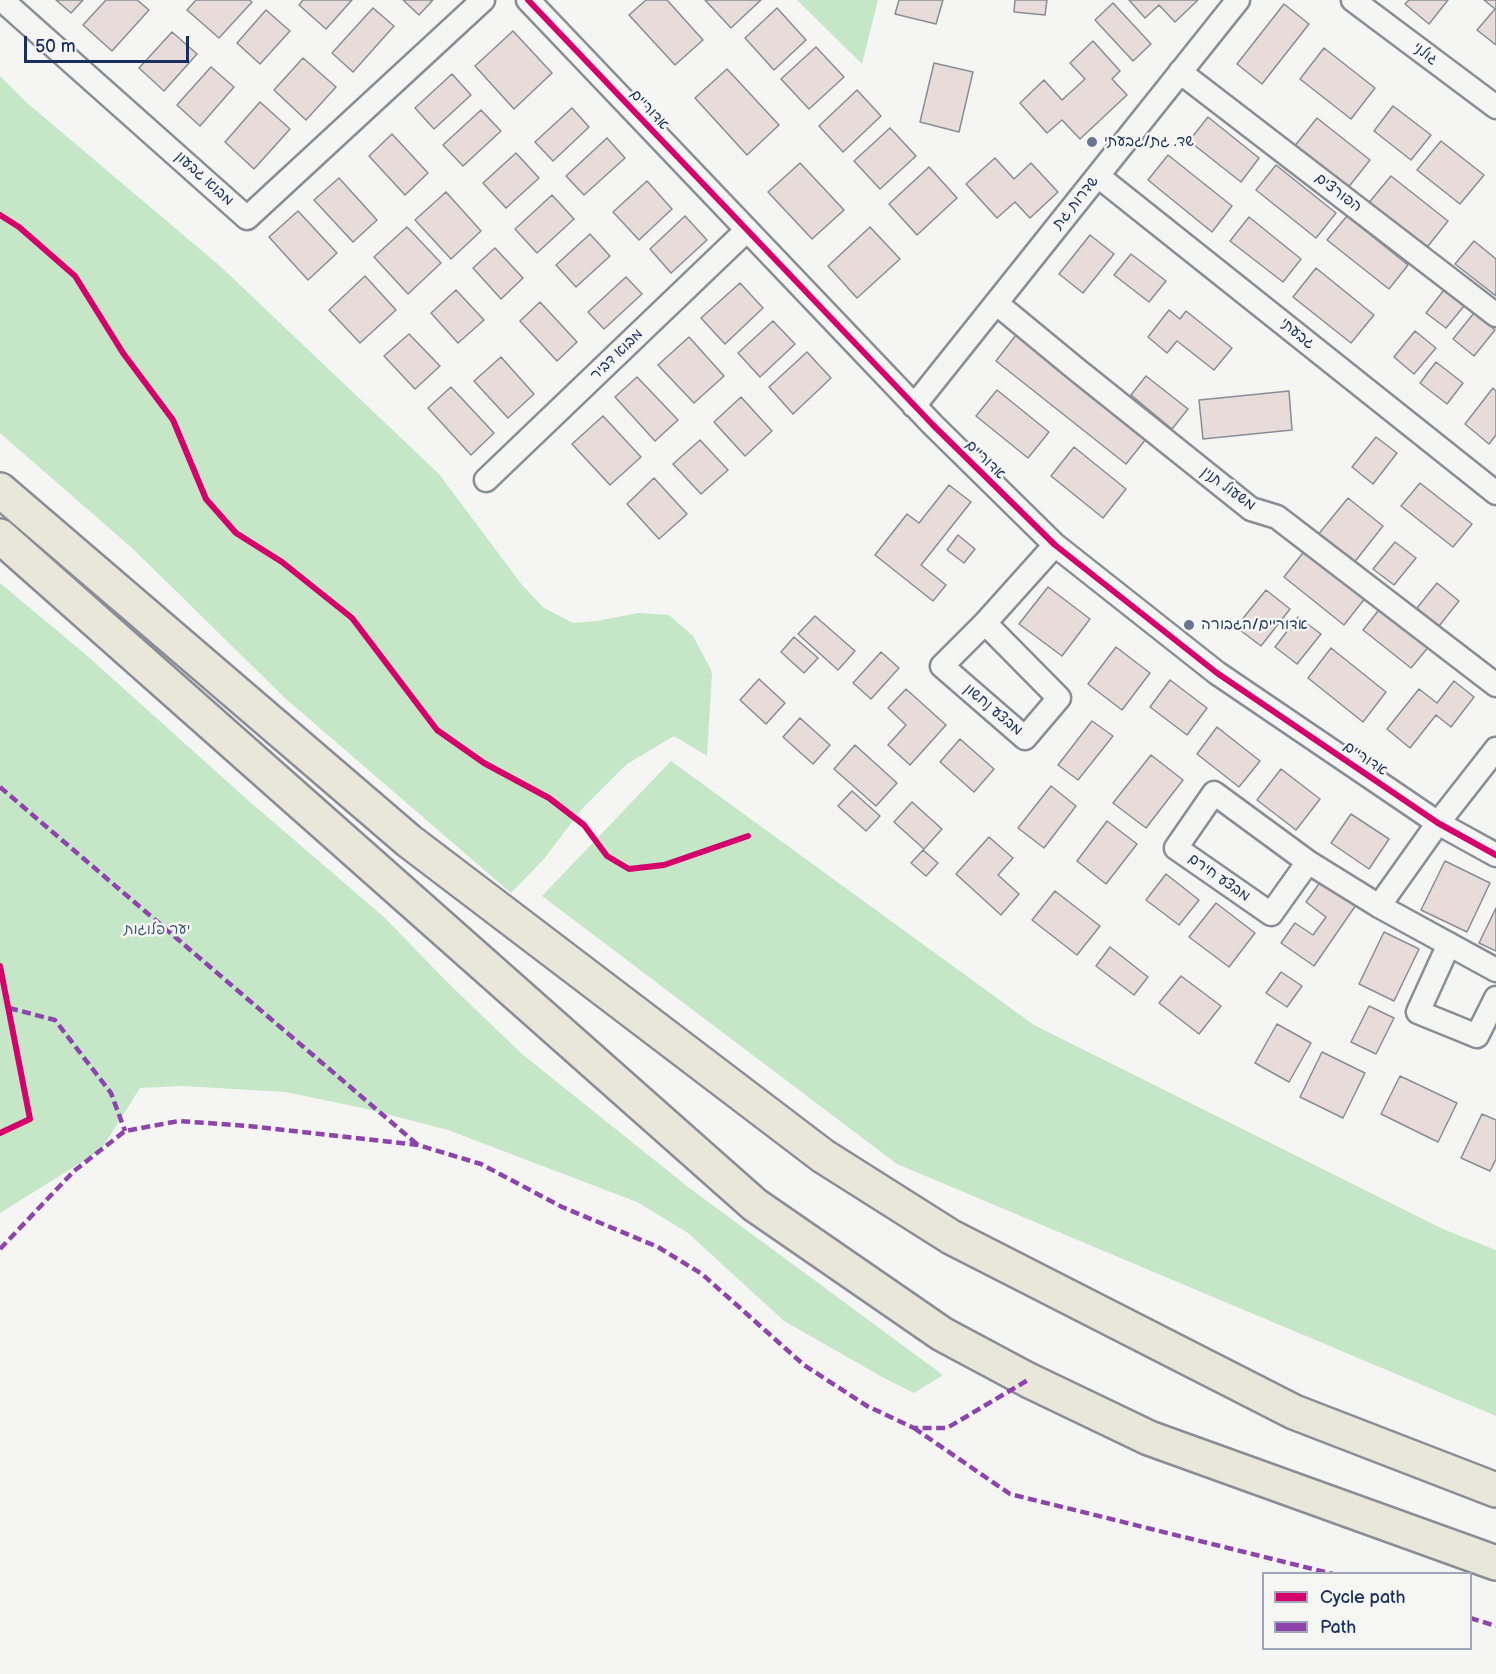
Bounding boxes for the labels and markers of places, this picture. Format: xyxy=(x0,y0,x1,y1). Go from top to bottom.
place label: שד. גת/גבעתי xyxy=(1104,133,1194,151)
marker: שד. גת/גבעתי xyxy=(1085,135,1099,149)
place label: אדוריים/הגבורה xyxy=(1201,616,1308,634)
marker: אדוריים/הגבורה xyxy=(1182,618,1196,632)

